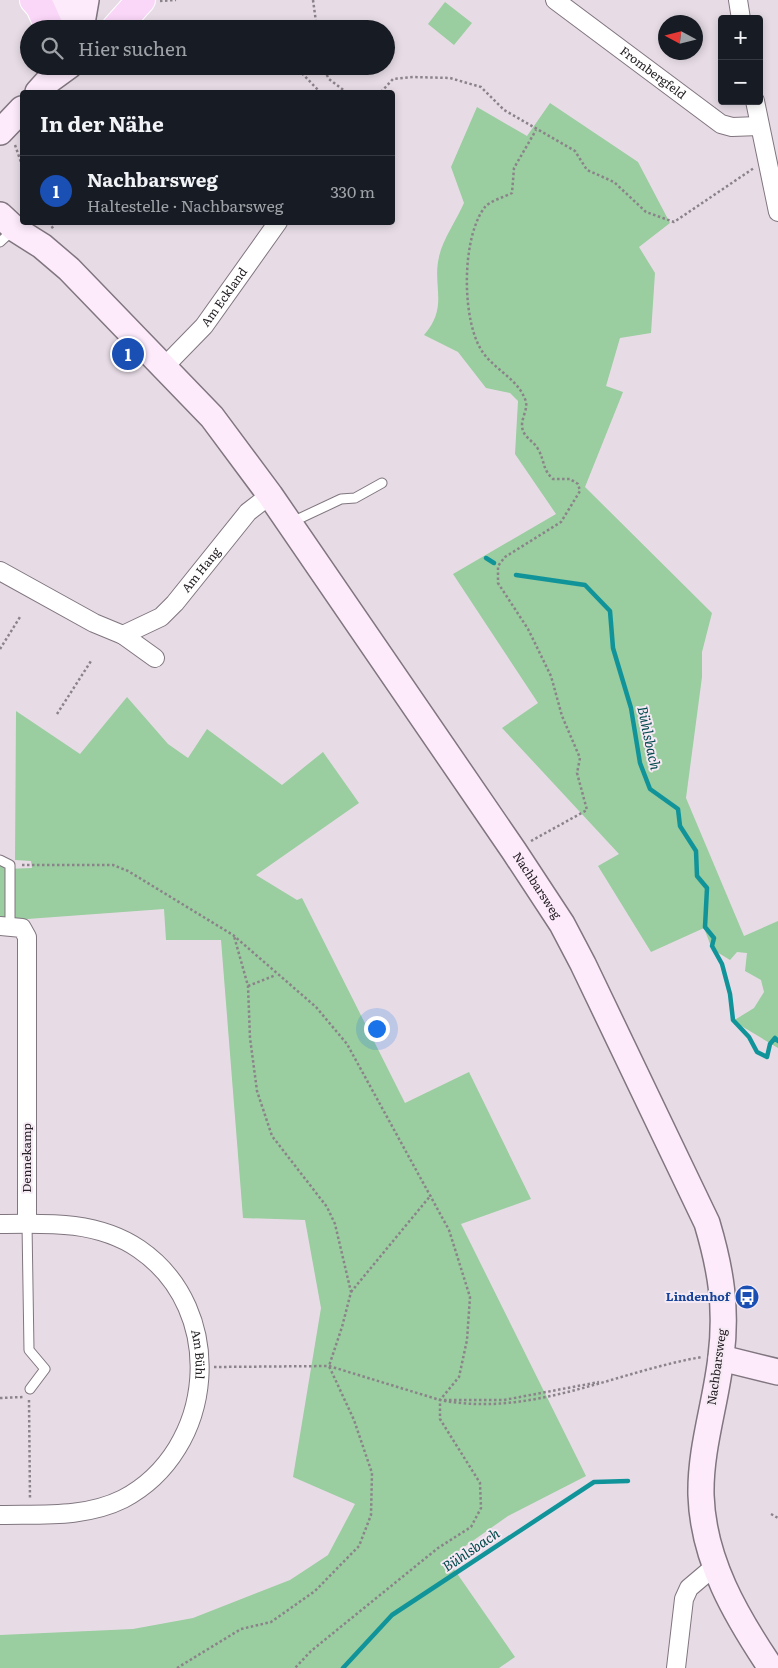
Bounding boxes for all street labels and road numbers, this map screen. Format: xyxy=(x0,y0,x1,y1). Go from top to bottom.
street label: Frombergfeld xyxy=(616,41,691,103)
street label: Am Eckland xyxy=(196,263,251,330)
street label: Am Hang xyxy=(177,543,225,596)
street label: Nachbarsweg xyxy=(509,848,567,923)
street label: Dennekamp xyxy=(17,1123,35,1193)
street label: Am Bühl xyxy=(187,1327,210,1380)
street label: Nachbarsweg xyxy=(702,1327,730,1406)

